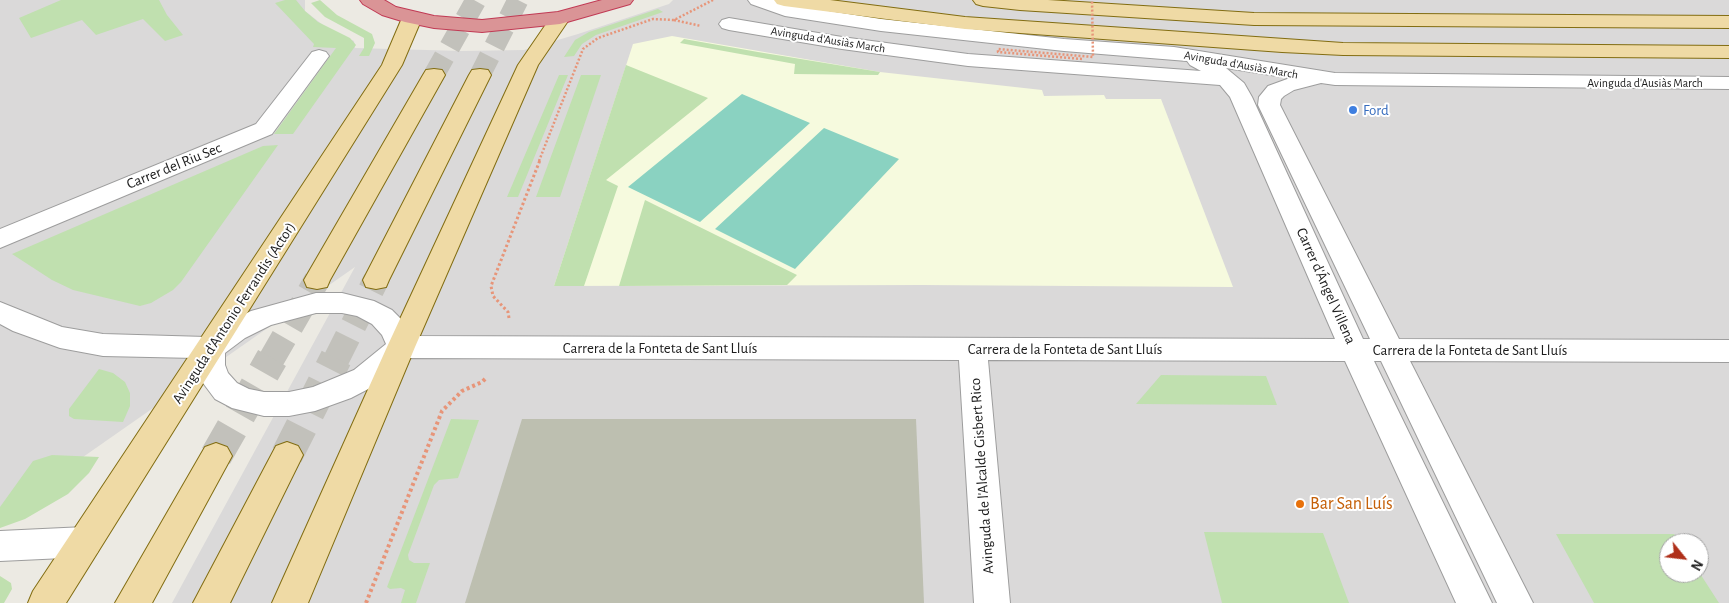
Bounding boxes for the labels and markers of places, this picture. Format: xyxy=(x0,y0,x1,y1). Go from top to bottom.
place label: Ford xyxy=(1363,101,1389,119)
marker: Ford xyxy=(1347,104,1359,116)
place label: Bar San Luís xyxy=(1310,493,1393,515)
marker: Bar San Luís xyxy=(1294,498,1306,510)

